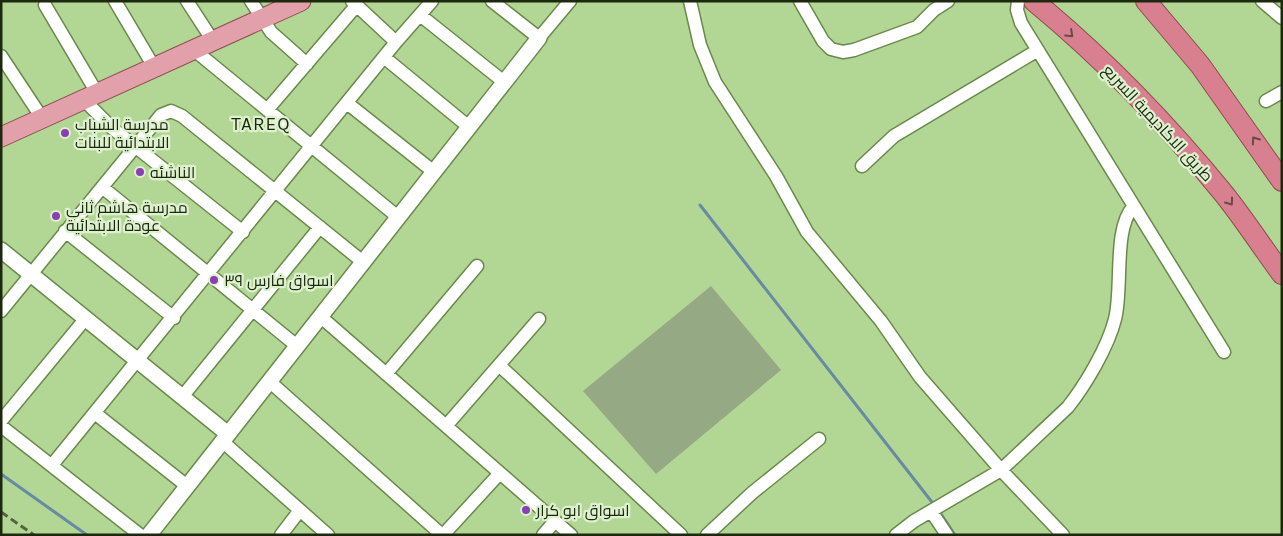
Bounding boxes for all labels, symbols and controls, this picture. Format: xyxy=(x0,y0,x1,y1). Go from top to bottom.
one-way arrow xyxy=(1064,28,1073,37)
street label: طريق الاكاديمية السريع xyxy=(1097,61,1217,187)
district label: TAREQ xyxy=(231,113,291,135)
place label: مدرسة الشباب الابتدائية للبنات xyxy=(75,115,170,152)
marker: مدرسة الشباب الابتدائية للبنات xyxy=(59,127,71,139)
one-way arrow xyxy=(1252,137,1260,146)
place label: الناشئه xyxy=(150,163,195,182)
marker: الناشئه xyxy=(134,166,146,178)
one-way arrow xyxy=(1224,196,1233,206)
place label: مدرسة هاشم ثاني عودة الابتدائية xyxy=(66,198,188,235)
marker: مدرسة هاشم ثاني عودة الابتدائية xyxy=(50,210,62,222)
place label: اسواق فارس ٣٩ xyxy=(224,271,334,291)
marker: اسواق فارس ٣٩ xyxy=(208,274,220,286)
place label: اسواق ابو كرار xyxy=(535,501,630,521)
marker: اسواق ابو كرار xyxy=(520,504,532,516)

